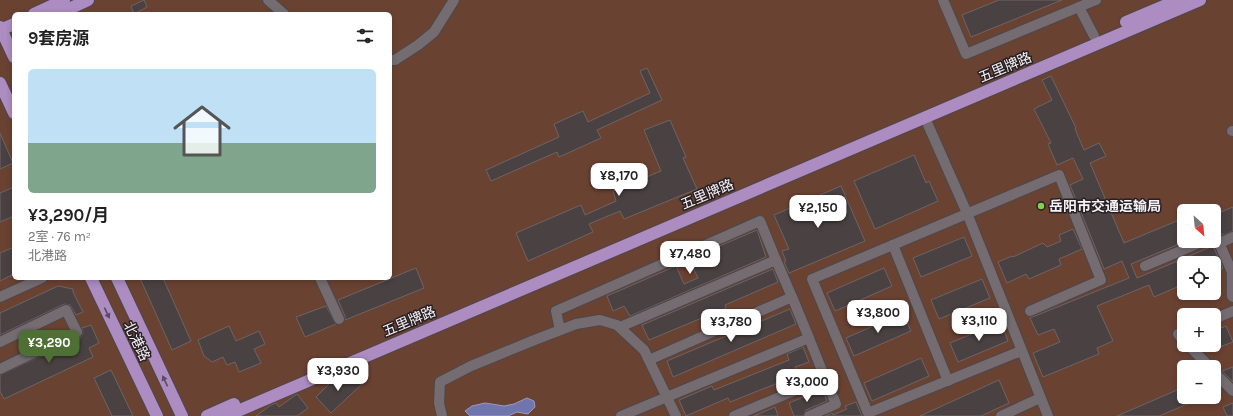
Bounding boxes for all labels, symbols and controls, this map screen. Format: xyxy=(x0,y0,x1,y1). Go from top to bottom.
icon: filters xyxy=(354,25,376,47)
text: 9套房源 xyxy=(28,28,89,48)
street label: 五里牌路 xyxy=(976,49,1034,86)
icon: home xyxy=(166,95,238,167)
pin: ¥8,170 xyxy=(586,163,652,197)
text: ¥8,170 xyxy=(600,168,638,183)
street label: 五里牌路 xyxy=(678,176,736,213)
pin: ¥2,150 xyxy=(785,195,851,229)
place label: 岳阳市交通运输局 xyxy=(1049,198,1161,215)
text: ¥2,150 xyxy=(798,200,838,215)
marker: 岳阳市交通运输局 xyxy=(1036,201,1046,211)
north arrow xyxy=(1177,204,1221,248)
map controls xyxy=(1177,204,1221,404)
text: ¥3,290/月 xyxy=(28,205,109,225)
text: 2室 · 76 m² xyxy=(28,229,91,244)
pin: ¥7,480 xyxy=(657,241,723,275)
text: ¥7,480 xyxy=(669,246,711,261)
text: 北港路 xyxy=(28,248,67,263)
button: locate xyxy=(1177,256,1221,300)
pin: ¥3,800 xyxy=(845,300,911,334)
street label: 五里牌路 xyxy=(380,303,438,340)
text: ¥3,800 xyxy=(856,305,900,320)
one-way arrow xyxy=(104,308,110,319)
pin: ¥3,110 xyxy=(946,308,1012,342)
button: + xyxy=(1177,308,1221,352)
pin: ¥3,780 xyxy=(698,309,764,343)
text: ¥3,110 xyxy=(961,313,997,328)
text: ¥3,780 xyxy=(710,314,752,329)
street label: 北港路 xyxy=(120,319,153,364)
pin: ¥3,290 xyxy=(16,330,82,364)
text: ¥3,290 xyxy=(27,335,71,350)
pin: ¥3,930 xyxy=(305,358,371,392)
button: − xyxy=(1177,360,1221,404)
text: ¥3,930 xyxy=(316,363,360,378)
pin: ¥3,000 xyxy=(774,369,840,403)
text: ¥3,000 xyxy=(785,374,829,389)
one-way arrow xyxy=(162,375,168,386)

